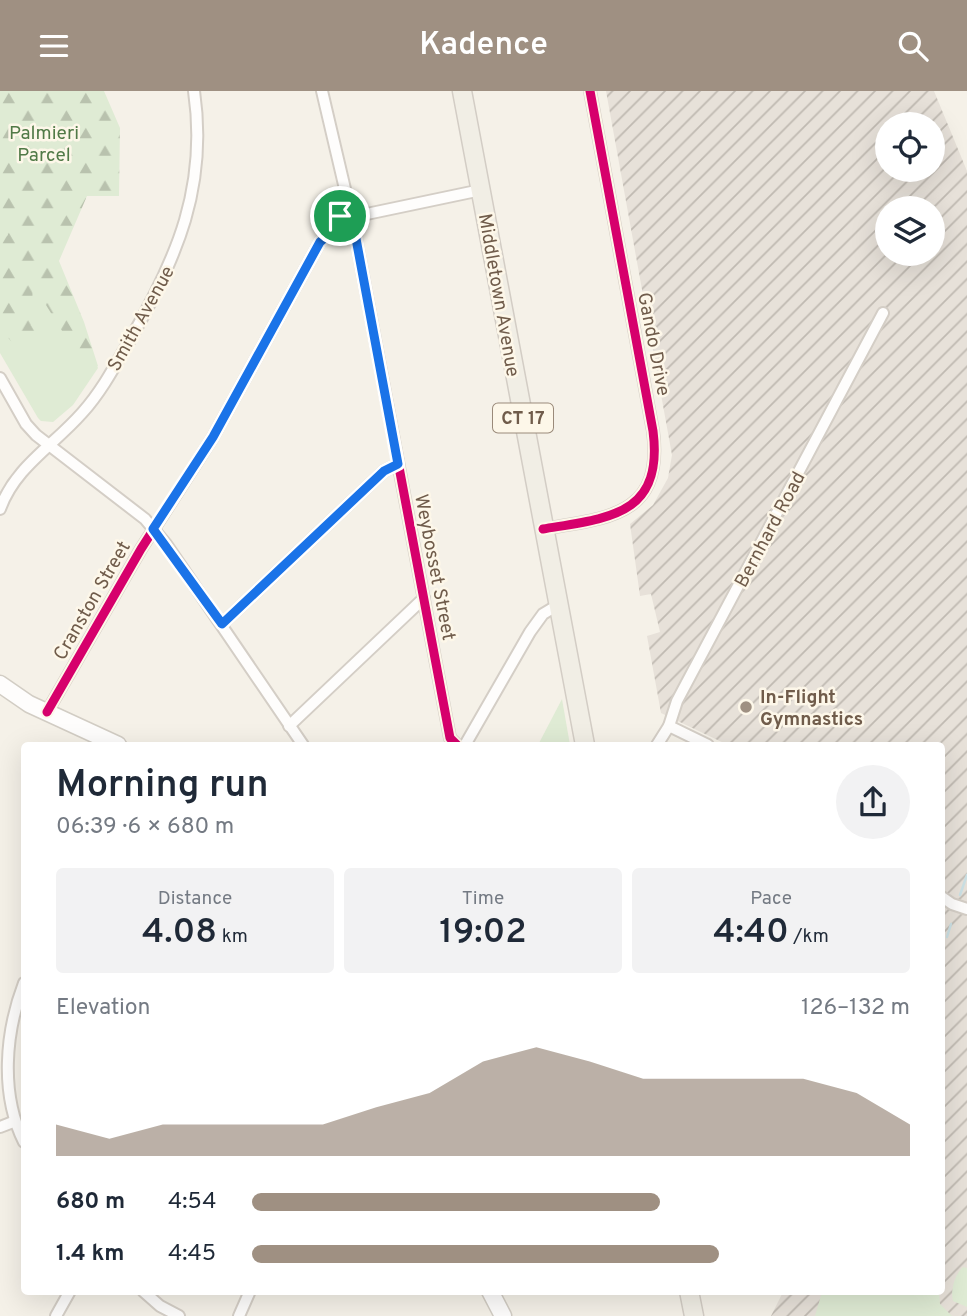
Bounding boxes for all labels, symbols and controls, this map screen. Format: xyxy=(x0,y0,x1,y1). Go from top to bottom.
text: Kadence xyxy=(419,26,548,66)
icon: menu xyxy=(35,27,73,65)
icon: search xyxy=(894,27,932,65)
map controls xyxy=(875,112,945,266)
button: locate xyxy=(875,112,945,182)
park label: Palmieri Parcel xyxy=(9,122,79,168)
pin xyxy=(310,186,370,246)
button: layers xyxy=(875,196,945,266)
icon: arrive xyxy=(321,197,359,235)
street label: Middletown Avenue xyxy=(472,212,524,379)
street label: Smith Avenue xyxy=(103,262,181,376)
street label: Gando Drive xyxy=(631,291,675,398)
road number: CT 17 xyxy=(493,403,553,433)
street label: Bernhard Road xyxy=(730,468,811,592)
street label: Weybosset Street xyxy=(408,492,460,643)
street label: Cranston Street xyxy=(49,537,137,665)
place label: In-Flight Gymnastics xyxy=(760,686,863,732)
marker: In-Flight Gymnastics xyxy=(738,699,754,715)
text: Morning run xyxy=(56,762,269,811)
button: share xyxy=(836,765,910,839)
text: 06:39 · 6 × 680 m xyxy=(56,813,234,842)
text: Distance xyxy=(158,887,232,911)
text: Time xyxy=(462,887,504,911)
text: Pace xyxy=(750,887,792,911)
text: 4.08 xyxy=(142,911,217,955)
text: 19:02 xyxy=(439,911,527,955)
text: 4:40 xyxy=(713,911,789,955)
text: km xyxy=(217,925,248,949)
text: /km xyxy=(789,925,829,949)
text: Elevation xyxy=(56,994,151,1023)
text: 126–132 m xyxy=(801,994,910,1023)
text: 680 m xyxy=(56,1188,125,1217)
text: 4:54 xyxy=(168,1188,216,1217)
text: 1.4 km xyxy=(56,1240,124,1269)
text: 4:45 xyxy=(168,1240,216,1269)

